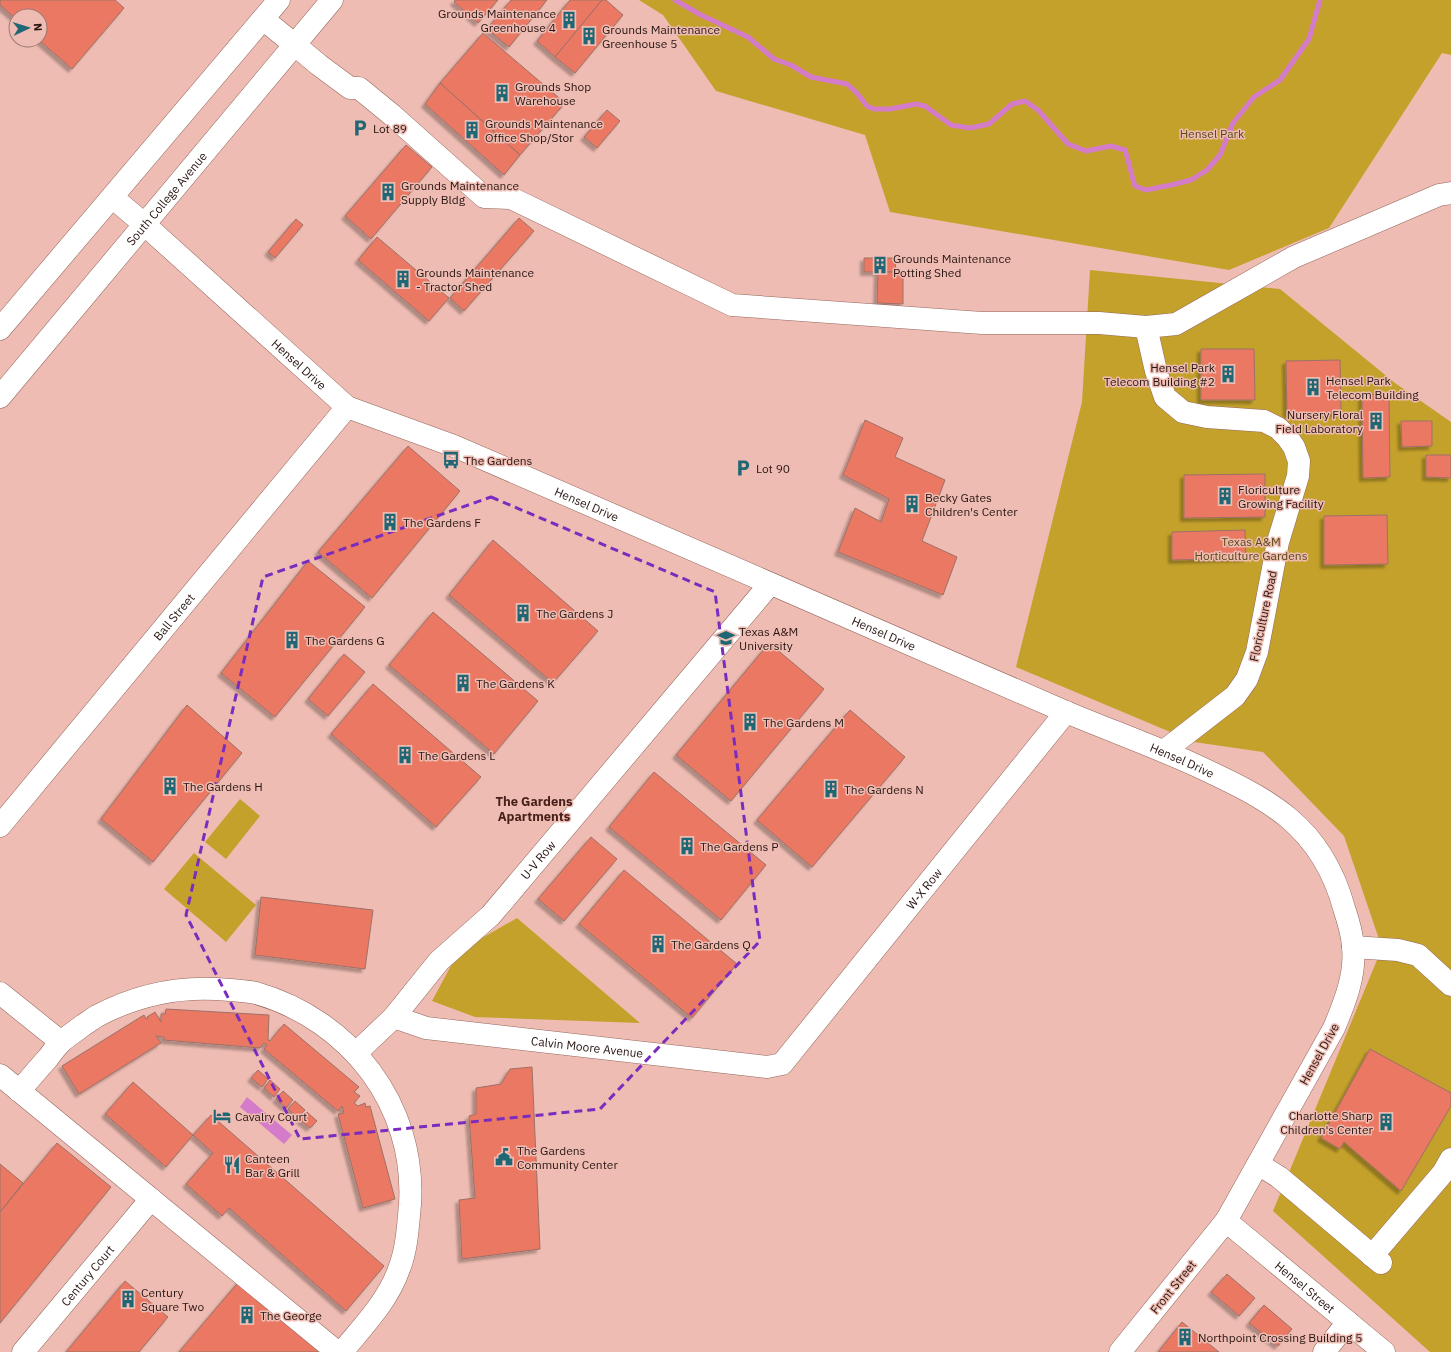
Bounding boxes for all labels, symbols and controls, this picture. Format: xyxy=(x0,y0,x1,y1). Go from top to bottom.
place label: Grounds Maintenance Greenhouse 4 xyxy=(438,6,556,35)
north arrow xyxy=(8,8,48,48)
building icon: Grounds Maintenance Greenhouse 4 xyxy=(559,10,579,30)
place label: Grounds Maintenance Greenhouse 5 xyxy=(602,22,720,51)
text: N xyxy=(31,23,45,32)
building icon: Grounds Maintenance Greenhouse 5 xyxy=(579,26,599,46)
place label: Grounds Shop Warehouse xyxy=(515,79,591,108)
building icon: Grounds Shop Warehouse xyxy=(492,83,512,103)
place label: Grounds Maintenance Office Shop/Stor xyxy=(485,116,603,145)
parking icon: Lot 89 xyxy=(350,118,370,138)
building icon: Grounds Maintenance Office Shop/Stor xyxy=(462,120,482,140)
place label: Lot 89 xyxy=(373,121,407,136)
park label: Hensel Park xyxy=(1180,126,1245,141)
street label: South College Avenue xyxy=(123,148,210,248)
place label: Grounds Maintenance Supply Bldg xyxy=(401,178,519,207)
building icon: Grounds Maintenance Supply Bldg xyxy=(378,182,398,202)
place label: Grounds Maintenance Potting Shed xyxy=(893,251,1011,280)
building icon: Grounds Maintenance Potting Shed xyxy=(870,255,890,275)
place label: Grounds Maintenance - Tractor Shed xyxy=(416,265,534,294)
building icon: Grounds Maintenance - Tractor Shed xyxy=(393,269,413,289)
street label: Hensel Drive xyxy=(269,336,330,393)
place label: Hensel Park Telecom Building #2 xyxy=(1104,360,1216,389)
building icon: Hensel Park Telecom Building #2 xyxy=(1218,364,1238,384)
place label: Hensel Park Telecom Building xyxy=(1326,373,1419,402)
building icon: Hensel Park Telecom Building xyxy=(1303,377,1323,397)
place label: Nursery Floral Field Laboratory xyxy=(1275,407,1363,436)
building icon: Nursery Floral Field Laboratory xyxy=(1366,411,1386,431)
bus stop icon: The Gardens xyxy=(441,450,461,470)
place label: The Gardens xyxy=(464,453,533,468)
parking icon: Lot 90 xyxy=(733,458,753,478)
place label: Lot 90 xyxy=(756,461,790,476)
place label: Floriculture Growing Facility xyxy=(1238,482,1324,511)
street label: Hensel Drive xyxy=(553,483,622,524)
building icon: Floriculture Growing Facility xyxy=(1215,486,1235,506)
place label: Becky Gates Children's Center xyxy=(925,490,1018,519)
building icon: Becky Gates Children's Center xyxy=(902,494,922,514)
building icon: The Gardens F xyxy=(380,512,400,532)
place label: The Gardens F xyxy=(403,515,481,530)
park label: Texas A&M Horticulture Gardens xyxy=(1194,534,1308,563)
street label: Floriculture Road xyxy=(1246,569,1280,663)
street label: Ball Street xyxy=(150,590,197,643)
building icon: The Gardens J xyxy=(513,603,533,623)
place label: The Gardens J xyxy=(536,606,613,621)
street label: Hensel Drive xyxy=(850,612,919,654)
place label: Texas A&M University xyxy=(739,624,798,653)
school or university icon: Texas A&M University xyxy=(716,628,736,648)
building icon: The Gardens G xyxy=(282,630,302,650)
place label: The Gardens G xyxy=(305,633,385,648)
building icon: The Gardens K xyxy=(453,673,473,693)
place label: The Gardens K xyxy=(476,676,555,691)
building icon: The Gardens M xyxy=(740,712,760,732)
place label: The Gardens M xyxy=(763,715,844,730)
street label: Hensel Drive xyxy=(1148,739,1217,781)
building icon: The Gardens L xyxy=(395,745,415,765)
place label: The Gardens L xyxy=(418,748,495,763)
building icon: The Gardens H xyxy=(160,776,180,796)
place label: The Gardens H xyxy=(183,779,263,794)
building icon: The Gardens N xyxy=(821,779,841,799)
place label: The Gardens N xyxy=(844,782,924,797)
district label: The Gardens Apartments xyxy=(495,793,573,825)
building icon: The Gardens P xyxy=(677,836,697,856)
street label: U-V Row xyxy=(517,837,558,882)
place label: The Gardens P xyxy=(700,839,779,854)
street label: W-X Row xyxy=(903,865,945,912)
building icon: The Gardens Q xyxy=(648,934,668,954)
place label: The Gardens Q xyxy=(671,937,751,952)
street label: Hensel Drive xyxy=(1296,1020,1342,1087)
street label: Calvin Moore Avenue xyxy=(530,1033,644,1060)
hotel icon: Cavalry Court xyxy=(212,1106,232,1126)
place label: Charlotte Sharp Children's Center xyxy=(1280,1108,1374,1137)
place label: Cavalry Court xyxy=(235,1109,307,1124)
building icon: Charlotte Sharp Children's Center xyxy=(1376,1112,1396,1132)
place label: The Gardens Community Center xyxy=(517,1143,618,1172)
public building icon: The Gardens Community Center xyxy=(494,1147,514,1167)
place label: Canteen Bar & Grill xyxy=(245,1151,300,1180)
restaurant icon: Canteen Bar & Grill xyxy=(222,1155,242,1175)
street label: Century Court xyxy=(57,1242,117,1309)
street label: Front Street xyxy=(1147,1257,1199,1317)
street label: Hensel Street xyxy=(1272,1258,1338,1316)
place label: Century Square Two xyxy=(141,1285,204,1314)
building icon: Century Square Two xyxy=(118,1289,138,1309)
building icon: The George xyxy=(237,1305,257,1325)
place label: The George xyxy=(260,1308,322,1323)
building icon: Northpoint Crossing Building 5 xyxy=(1175,1327,1195,1347)
place label: Northpoint Crossing Building 5 xyxy=(1198,1330,1362,1345)

